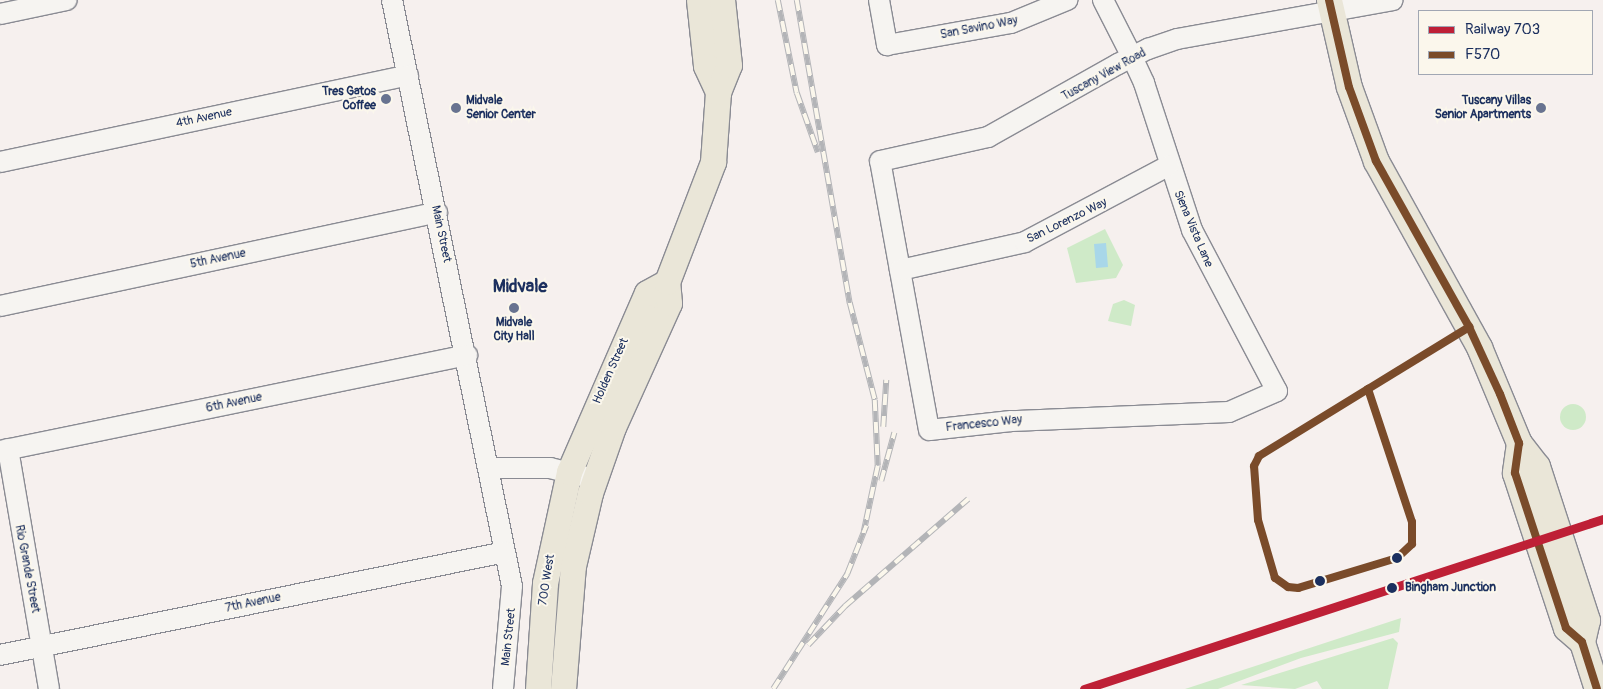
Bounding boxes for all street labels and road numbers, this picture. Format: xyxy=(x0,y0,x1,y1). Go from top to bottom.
street label: San Savino Way xyxy=(939,13,1019,43)
street label: Tuscany View Road xyxy=(1059,46,1149,104)
street label: 4th Avenue xyxy=(175,105,233,131)
street label: Siena Vista Lane xyxy=(1170,188,1216,270)
street label: San Lorenzo Way xyxy=(1024,195,1110,247)
street label: Main Street xyxy=(428,204,454,264)
street label: 5th Avenue xyxy=(189,246,247,272)
street label: Holden Street xyxy=(590,336,632,406)
street label: 6th Avenue xyxy=(205,390,263,416)
street label: Francesco Way xyxy=(945,413,1023,435)
street label: Rio Grande Street xyxy=(11,524,43,614)
street label: 700 West xyxy=(536,553,558,607)
street label: 7th Avenue xyxy=(224,590,282,616)
street label: Main Street xyxy=(499,607,519,667)

